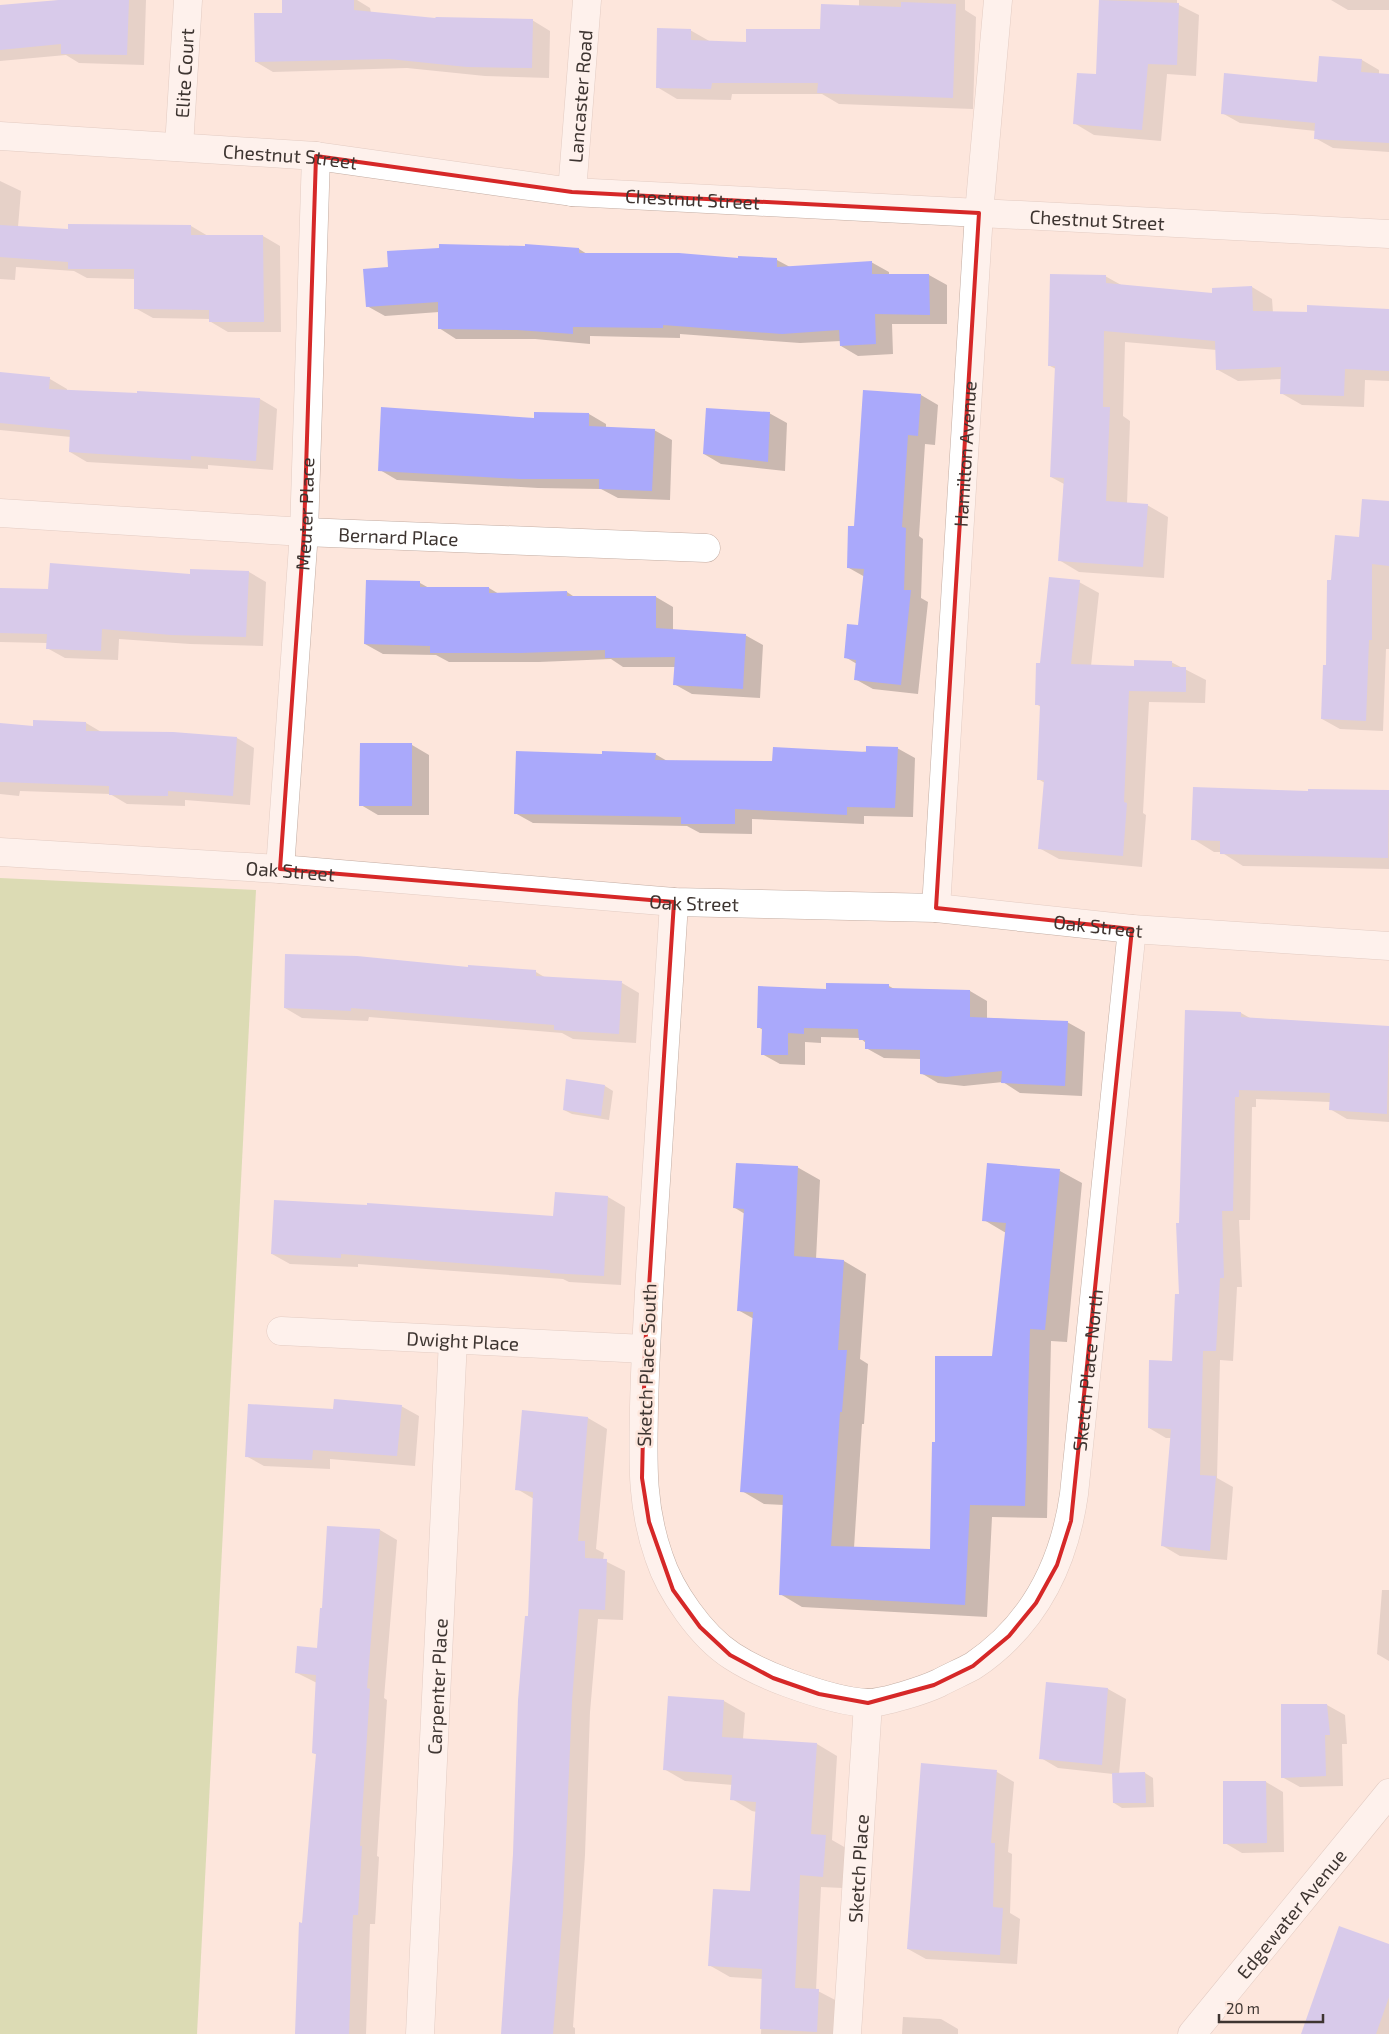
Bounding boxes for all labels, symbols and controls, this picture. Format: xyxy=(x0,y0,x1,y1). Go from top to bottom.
street label: Elite Court xyxy=(169,27,198,119)
street label: Lancaster Road xyxy=(563,29,596,164)
street label: Chestnut Street xyxy=(222,139,359,173)
street label: Chestnut Street xyxy=(625,183,761,213)
street label: Chestnut Street xyxy=(1029,204,1165,234)
street label: Hamilton Avenue xyxy=(948,380,980,528)
street label: Meuter Place xyxy=(290,457,318,571)
street label: Bernard Place xyxy=(338,522,459,550)
street label: Oak Street xyxy=(245,855,336,885)
street label: Oak Street xyxy=(648,888,739,915)
street label: Oak Street xyxy=(1052,909,1144,941)
street label: Sketch Place South xyxy=(632,1283,660,1447)
street label: Sketch Place North xyxy=(1067,1288,1106,1452)
street label: Dwight Place xyxy=(406,1326,520,1354)
street label: Carpenter Place xyxy=(422,1618,451,1755)
street label: Sketch Place xyxy=(843,1813,872,1923)
street label: Edgewater Avenue xyxy=(1231,1844,1350,1983)
scale bar xyxy=(1219,1992,1323,2024)
text: 20 m xyxy=(1226,1999,1260,2017)

